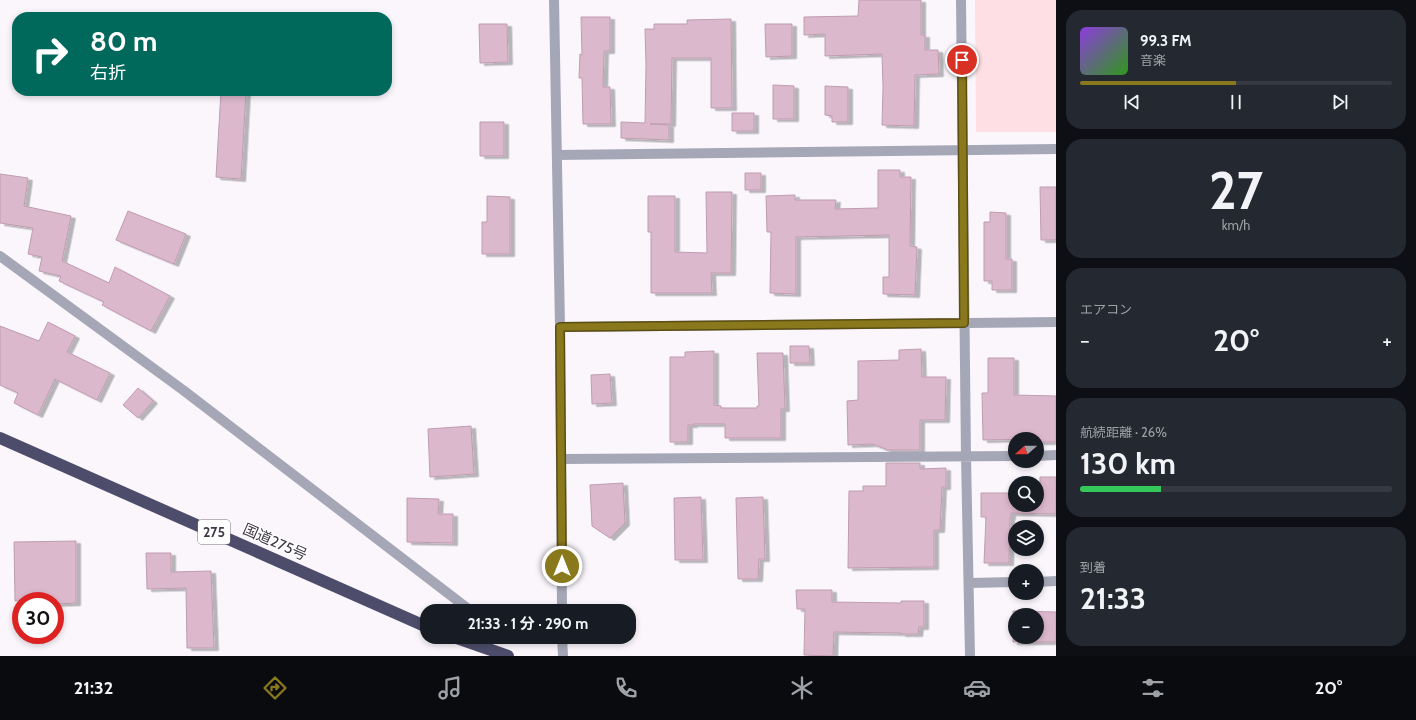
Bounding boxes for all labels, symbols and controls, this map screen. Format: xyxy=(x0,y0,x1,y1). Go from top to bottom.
text: 80 m xyxy=(90,24,157,58)
icon: right xyxy=(24,28,76,80)
text: 99.3 FM xyxy=(1140,32,1192,50)
pin xyxy=(945,43,979,77)
icon: arrive xyxy=(951,49,973,71)
text: 音楽 xyxy=(1140,52,1166,68)
text: 右折 xyxy=(90,62,126,84)
icon: previous xyxy=(1121,91,1143,113)
icon: pause xyxy=(1225,91,1247,113)
icon: next xyxy=(1329,91,1351,113)
text: 27 xyxy=(1209,159,1263,222)
text: km/h xyxy=(1222,217,1250,233)
text: エアコン xyxy=(1080,301,1132,317)
text: 20° xyxy=(1213,322,1259,359)
text: − xyxy=(1080,327,1090,354)
text: + xyxy=(1382,327,1392,354)
text: 航続距離 · 26% xyxy=(1080,424,1167,440)
north arrow xyxy=(1008,432,1044,468)
map controls xyxy=(1008,432,1044,644)
text: 130 km xyxy=(1080,445,1176,482)
button: search xyxy=(1008,476,1044,512)
road number: 275 xyxy=(198,520,230,544)
street label: 国道275号 xyxy=(240,520,310,564)
button: layers xyxy=(1008,520,1044,556)
position arrow xyxy=(541,545,583,587)
text: 到着 xyxy=(1080,559,1106,575)
button: + xyxy=(1008,564,1044,600)
text: 21:33 xyxy=(1080,580,1146,617)
speed limit sign: 30 xyxy=(12,592,64,644)
button: − xyxy=(1008,608,1044,644)
text: 21:33 · 1 分 · 290 m xyxy=(468,615,588,633)
icon: directions xyxy=(261,674,289,702)
icon: music xyxy=(436,674,464,702)
icon: phone xyxy=(612,674,640,702)
icon: climate xyxy=(788,674,816,702)
icon: car xyxy=(963,674,991,702)
icon: filters xyxy=(1139,674,1167,702)
text: 21:32 xyxy=(74,677,113,699)
text: 20° xyxy=(1315,677,1342,699)

